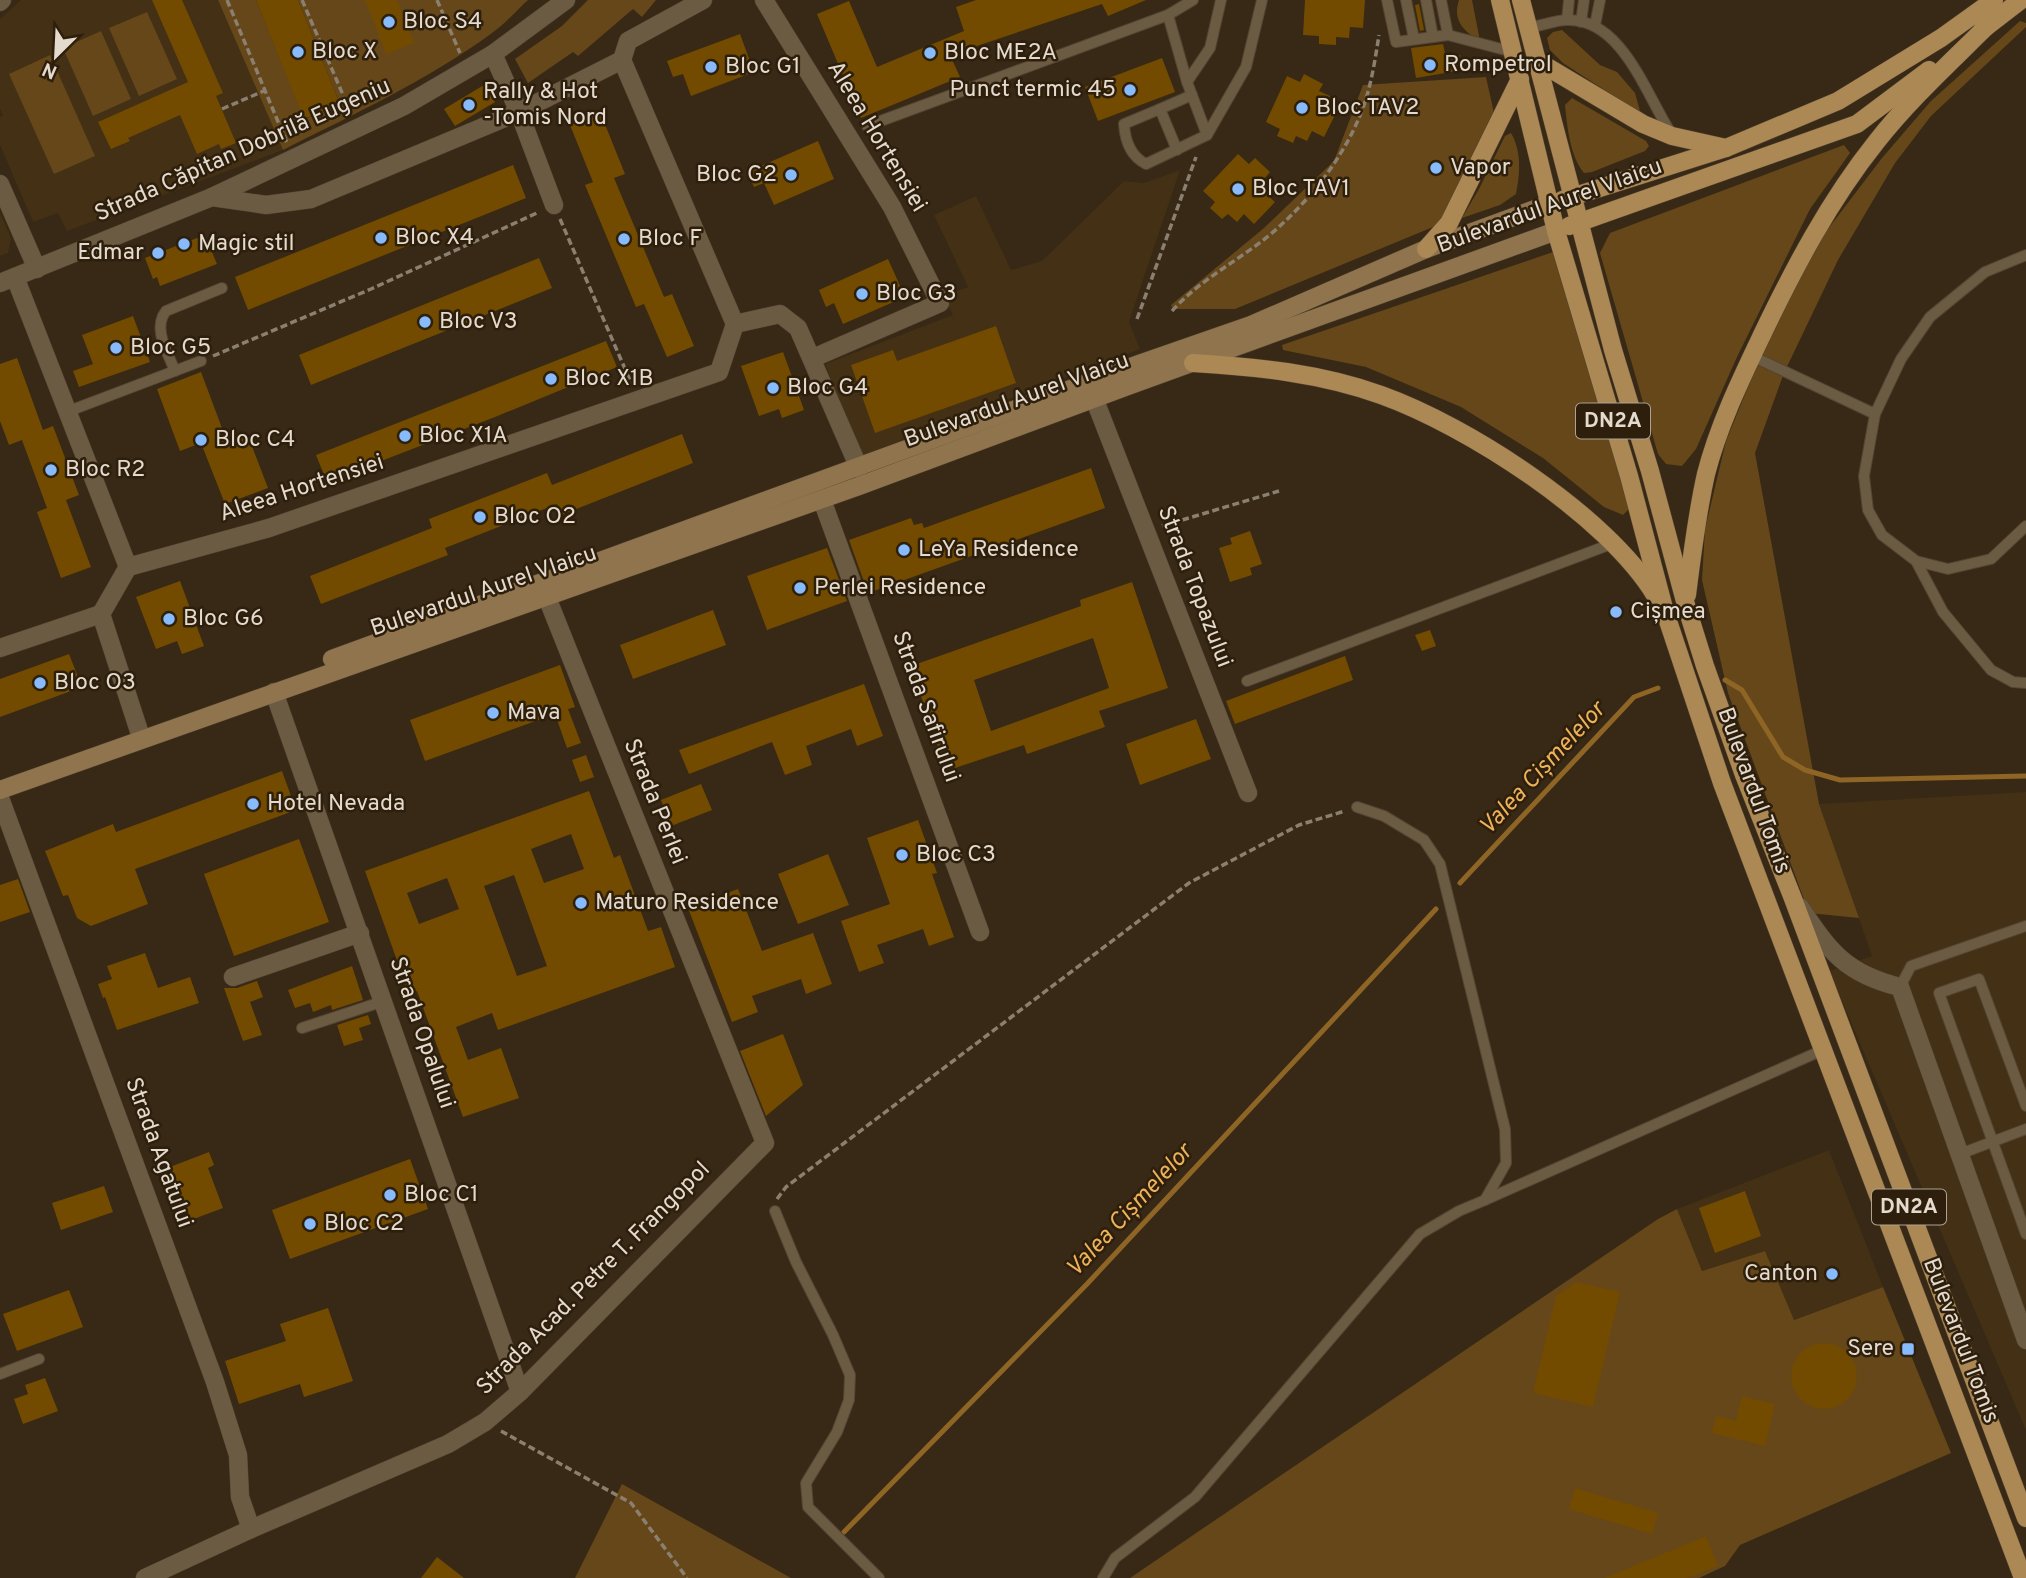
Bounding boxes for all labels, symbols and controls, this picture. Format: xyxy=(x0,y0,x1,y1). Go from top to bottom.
place label: Bloc S4 xyxy=(403,8,482,37)
marker: Bloc S4 xyxy=(381,14,397,30)
north arrow xyxy=(21,21,91,91)
place label: Bloc X xyxy=(312,38,377,67)
place label: Bloc ME2A xyxy=(944,39,1057,68)
marker: Bloc X xyxy=(290,44,306,60)
marker: Bloc ME2A xyxy=(922,45,938,61)
place label: Rompetrol xyxy=(1444,51,1552,80)
place label: Bloc G1 xyxy=(725,53,801,82)
text: N xyxy=(39,56,61,83)
street label: Aleea Hortensiei xyxy=(819,56,933,218)
marker: Rompetrol xyxy=(1422,57,1438,73)
marker: Bloc G1 xyxy=(703,59,719,75)
street label: Strada Căpitan Dobrilă Eugeniu xyxy=(91,73,395,229)
place label: Punct termic 45 xyxy=(949,76,1116,105)
place label: Rally & Hot -Tomis Nord xyxy=(483,78,607,133)
marker: Punct termic 45 xyxy=(1122,82,1138,98)
place label: Bloc TAV2 xyxy=(1316,94,1419,123)
marker: Rally & Hot -Tomis Nord xyxy=(461,97,477,113)
marker: Bloc TAV2 xyxy=(1294,100,1310,116)
street label: Bulevardul Aurel Vlaicu xyxy=(1433,153,1667,261)
place label: Vapor xyxy=(1450,154,1511,183)
marker: Vapor xyxy=(1428,160,1444,176)
place label: Bloc G2 xyxy=(696,161,777,190)
marker: Bloc G2 xyxy=(783,167,799,183)
place label: Bloc TAV1 xyxy=(1252,175,1350,204)
marker: Bloc TAV1 xyxy=(1230,181,1246,197)
place label: Bloc X4 xyxy=(395,224,474,253)
place label: Bloc F xyxy=(638,225,702,254)
place label: Magic stil xyxy=(198,230,295,259)
marker: Bloc X4 xyxy=(373,230,389,246)
marker: Bloc F xyxy=(616,231,632,247)
marker: Magic stil xyxy=(176,236,192,252)
place label: Edmar xyxy=(77,239,144,268)
marker: Edmar xyxy=(150,245,166,261)
place label: Bloc G3 xyxy=(876,280,957,309)
marker: Bloc G3 xyxy=(854,286,870,302)
place label: Bloc V3 xyxy=(439,308,518,337)
marker: Bloc V3 xyxy=(417,314,433,330)
place label: Bloc G5 xyxy=(130,334,211,363)
marker: Bloc G5 xyxy=(108,340,124,356)
street label: Bulevardul Aurel Vlaicu xyxy=(900,347,1134,455)
place label: Bloc X1B xyxy=(565,365,654,394)
marker: Bloc X1B xyxy=(543,371,559,387)
place label: Bloc G4 xyxy=(787,374,868,403)
marker: Bloc G4 xyxy=(765,380,781,396)
road number: DN2A xyxy=(1576,404,1650,438)
place label: Bloc X1A xyxy=(419,422,508,451)
place label: Bloc C4 xyxy=(215,426,295,455)
marker: Bloc X1A xyxy=(397,428,413,444)
marker: Bloc C4 xyxy=(193,432,209,448)
street label: Aleea Hortensiei xyxy=(216,449,388,529)
place label: Bloc R2 xyxy=(65,456,145,485)
marker: Bloc R2 xyxy=(43,462,59,478)
street label: Strada Topazului xyxy=(1150,502,1238,672)
place label: Bloc O2 xyxy=(494,503,576,532)
marker: Bloc O2 xyxy=(472,509,488,525)
place label: LeYa Residence xyxy=(918,536,1079,565)
street label: Bulevardul Aurel Vlaicu xyxy=(367,540,601,644)
marker: LeYa Residence xyxy=(896,542,912,558)
place label: Perlei Residence xyxy=(814,574,986,603)
marker: Perlei Residence xyxy=(792,580,808,596)
place label: Cișmea xyxy=(1630,598,1706,627)
marker: Cișmea xyxy=(1608,604,1624,620)
place label: Bloc G6 xyxy=(183,605,264,634)
marker: Bloc G6 xyxy=(161,611,177,627)
street label: Strada Safirului xyxy=(884,628,966,786)
place label: Bloc O3 xyxy=(54,669,136,698)
marker: Bloc O3 xyxy=(32,675,48,691)
water label: Valea Cișmelelor xyxy=(1473,695,1614,842)
place label: Mava xyxy=(507,699,560,728)
street label: Bulevardul Tomis xyxy=(1710,704,1796,878)
marker: Mava xyxy=(485,705,501,721)
street label: Strada Perlei xyxy=(616,735,692,869)
place label: Hotel Nevada xyxy=(267,790,405,819)
marker: Hotel Nevada xyxy=(245,796,261,812)
place label: Bloc C3 xyxy=(916,841,996,870)
marker: Bloc C3 xyxy=(894,847,910,863)
place label: Maturo Residence xyxy=(595,889,779,918)
marker: Maturo Residence xyxy=(573,895,589,911)
street label: Strada Opalului xyxy=(381,953,461,1113)
street label: Strada Agatului xyxy=(117,1074,199,1232)
water label: Valea Cișmelelor xyxy=(1060,1137,1201,1284)
street label: Strada Acad. Petre T. Frangopol xyxy=(471,1156,717,1402)
place label: Bloc C1 xyxy=(404,1181,479,1210)
marker: Bloc C1 xyxy=(382,1187,398,1203)
road number: DN2A xyxy=(1872,1190,1946,1224)
place label: Bloc C2 xyxy=(324,1210,404,1239)
marker: Bloc C2 xyxy=(302,1216,318,1232)
street label: Bulevardul Tomis xyxy=(1915,1254,2005,1428)
place label: Canton xyxy=(1744,1260,1818,1289)
marker: Canton xyxy=(1824,1266,1840,1282)
place label: Sere xyxy=(1847,1335,1894,1364)
marker: Sere xyxy=(1900,1341,1916,1357)

